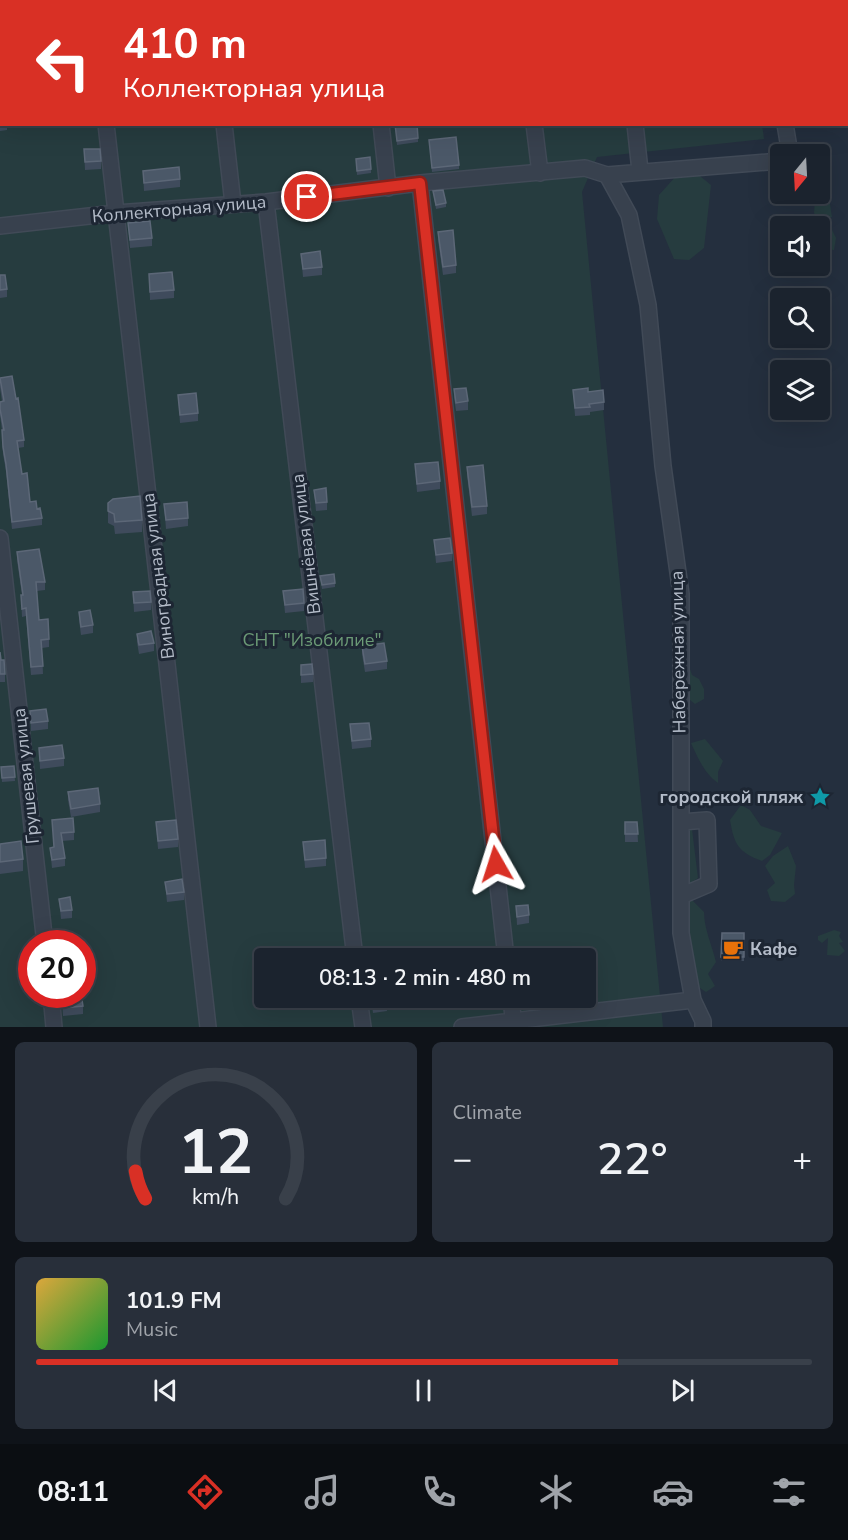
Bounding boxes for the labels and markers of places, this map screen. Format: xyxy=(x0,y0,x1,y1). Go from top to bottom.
pin xyxy=(281,171,332,222)
place label: городской пляж xyxy=(660,785,803,809)
place icon: городской пляж xyxy=(808,785,832,809)
cafe icon: Кафе xyxy=(721,937,745,961)
place label: Кафе xyxy=(750,937,797,961)

